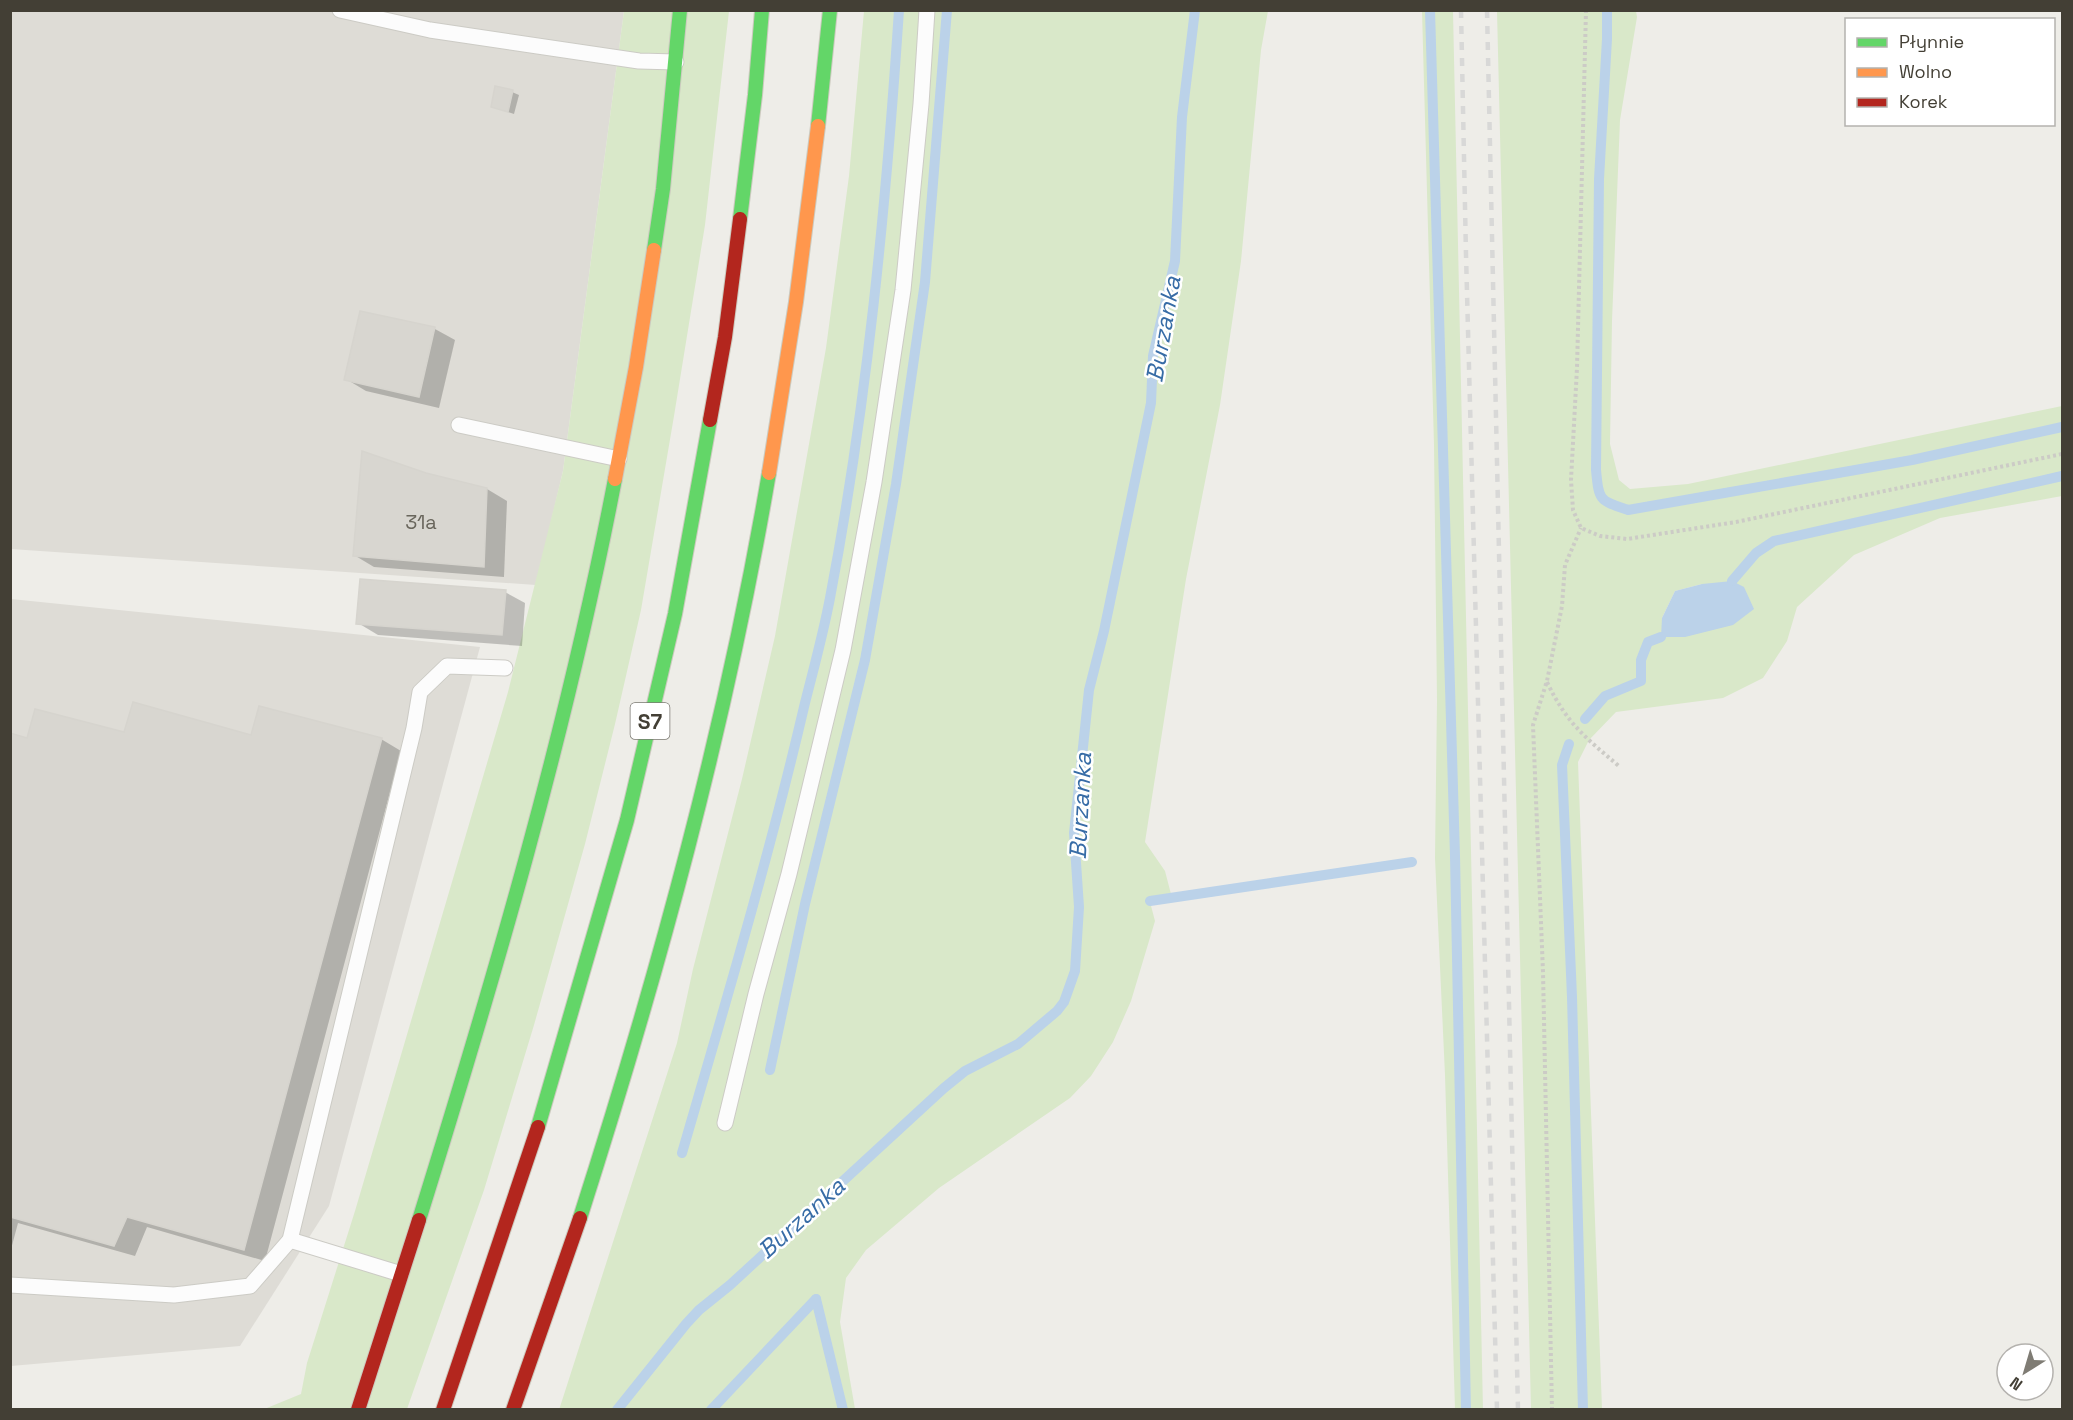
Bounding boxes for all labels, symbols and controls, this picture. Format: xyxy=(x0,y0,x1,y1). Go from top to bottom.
legend xyxy=(1845,18,2055,126)
text: Płynnie xyxy=(1899,30,1964,53)
text: Wolno xyxy=(1899,60,1952,83)
text: Korek xyxy=(1899,90,1948,113)
water label: Burzanka xyxy=(1138,273,1188,384)
house number: 31a xyxy=(405,509,437,535)
road number: S7 xyxy=(630,703,670,739)
water label: Burzanka xyxy=(1062,752,1098,860)
water label: Burzanka xyxy=(751,1171,851,1265)
north arrow xyxy=(1995,1342,2055,1402)
text: N xyxy=(2006,1372,2027,1395)

